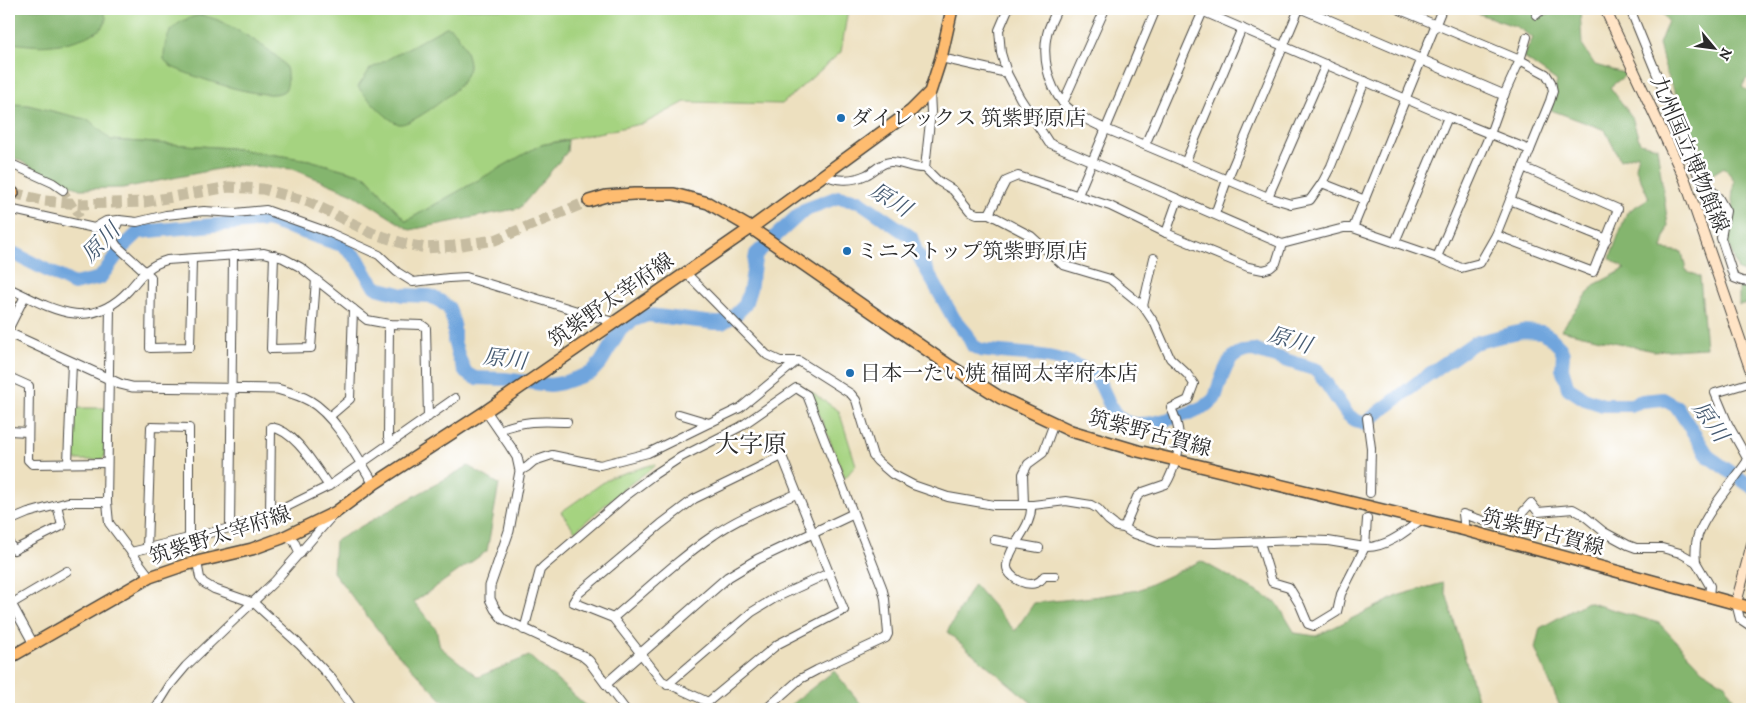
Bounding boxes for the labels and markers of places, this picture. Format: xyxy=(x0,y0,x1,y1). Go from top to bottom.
place label: ダイレックス 筑紫野原店 xyxy=(851,106,1086,132)
marker: ダイレックス 筑紫野原店 xyxy=(835,112,847,124)
place label: ミニストップ筑紫野原店 xyxy=(857,239,1087,265)
marker: ミニストップ筑紫野原店 xyxy=(841,245,853,257)
place label: 日本一たい焼 福岡太宰府本店 xyxy=(860,361,1138,387)
marker: 日本一たい焼 福岡太宰府本店 xyxy=(844,367,856,379)

